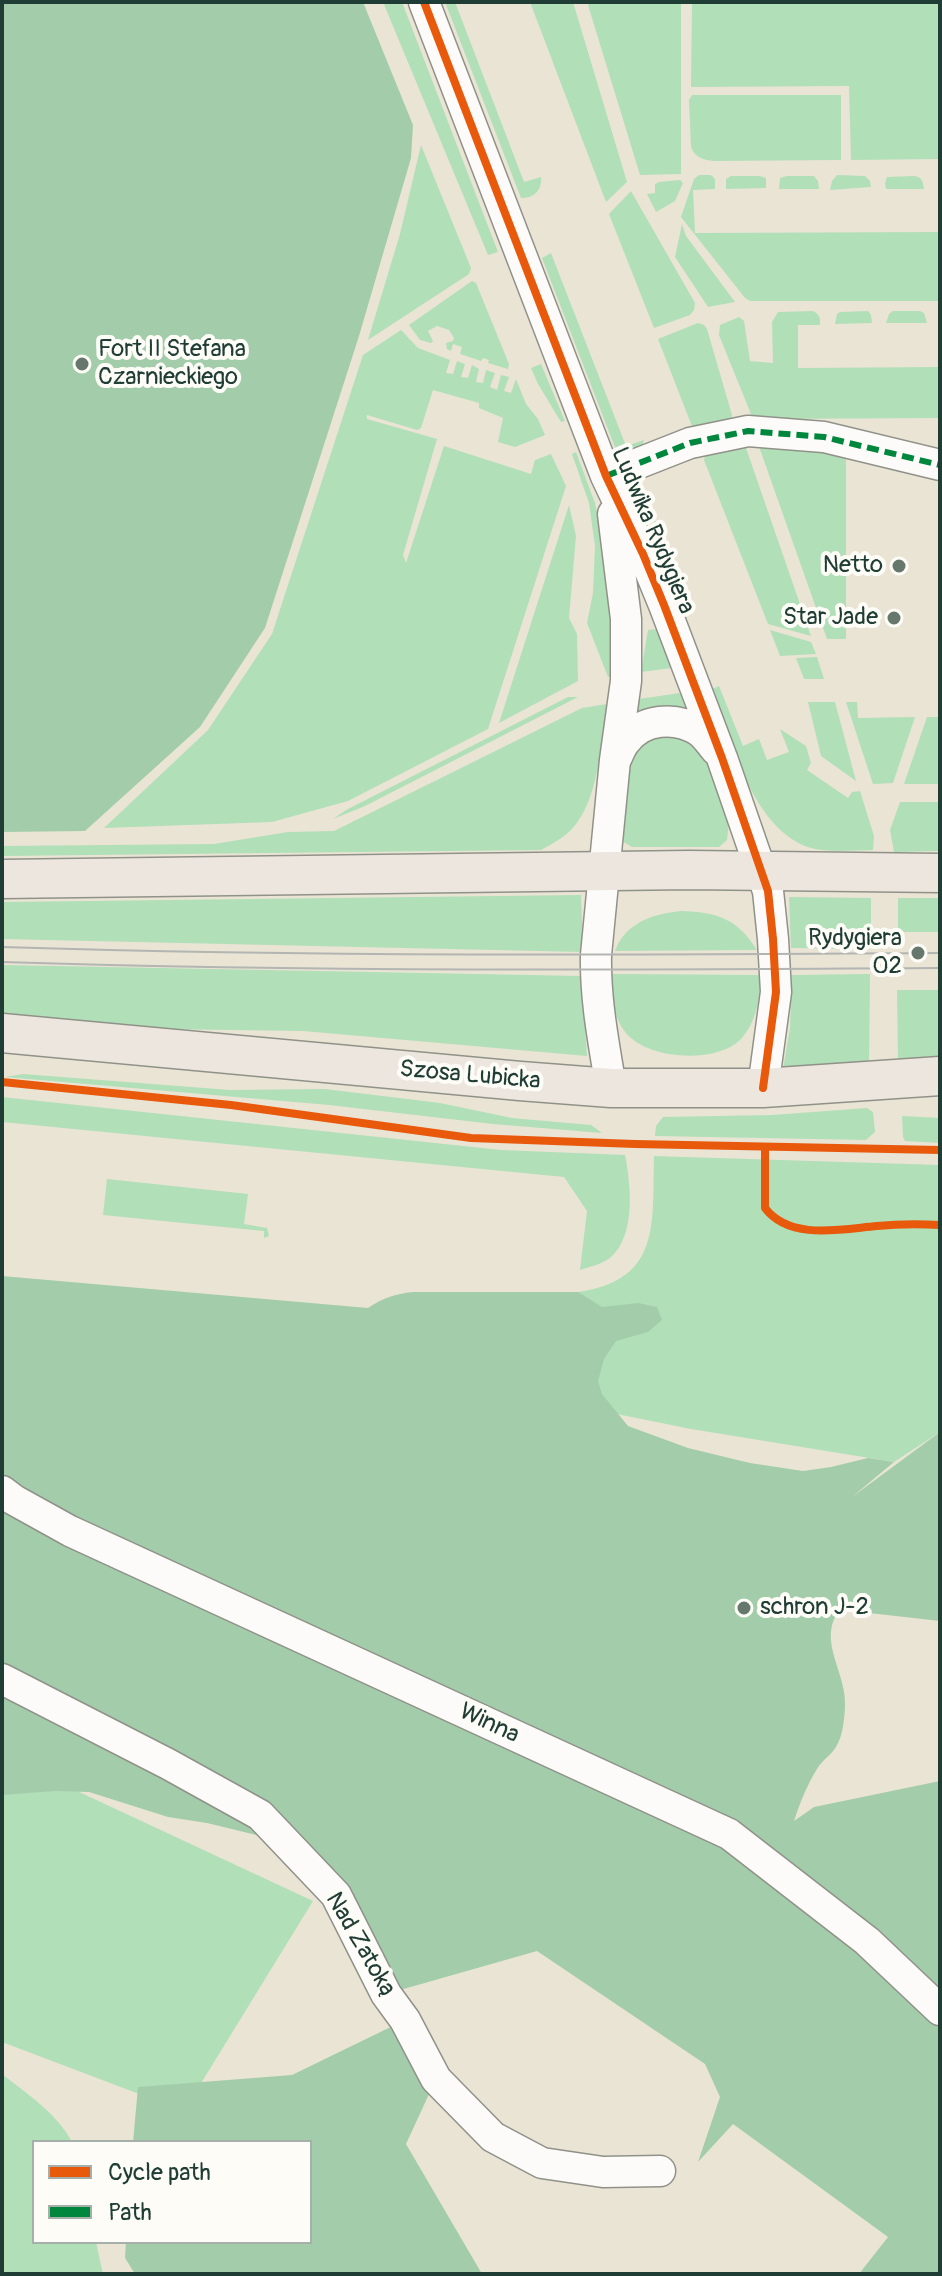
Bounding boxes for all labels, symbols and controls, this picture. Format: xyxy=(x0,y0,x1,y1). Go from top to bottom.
place label: Fort II Stefana Czarnieckiego xyxy=(98,336,246,392)
marker: Fort II Stefana Czarnieckiego xyxy=(73,355,91,373)
street label: Ludwika Rydygiera xyxy=(604,443,700,619)
place label: Netto xyxy=(823,552,883,580)
marker: Netto xyxy=(890,557,908,575)
place label: Star Jade xyxy=(783,604,878,632)
marker: Star Jade xyxy=(885,609,903,627)
place label: Rydygiera 02 xyxy=(808,925,902,981)
marker: Rydygiera 02 xyxy=(909,944,927,962)
street label: Szosa Lubicka xyxy=(398,1055,542,1097)
place label: schron J-2 xyxy=(760,1594,869,1622)
marker: schron J-2 xyxy=(735,1599,753,1617)
street label: Winna xyxy=(454,1698,524,1750)
street label: Nad Zatoką xyxy=(318,1888,402,2002)
legend xyxy=(32,2140,312,2244)
text: Cycle path xyxy=(108,2158,211,2187)
text: Path xyxy=(108,2198,152,2227)

